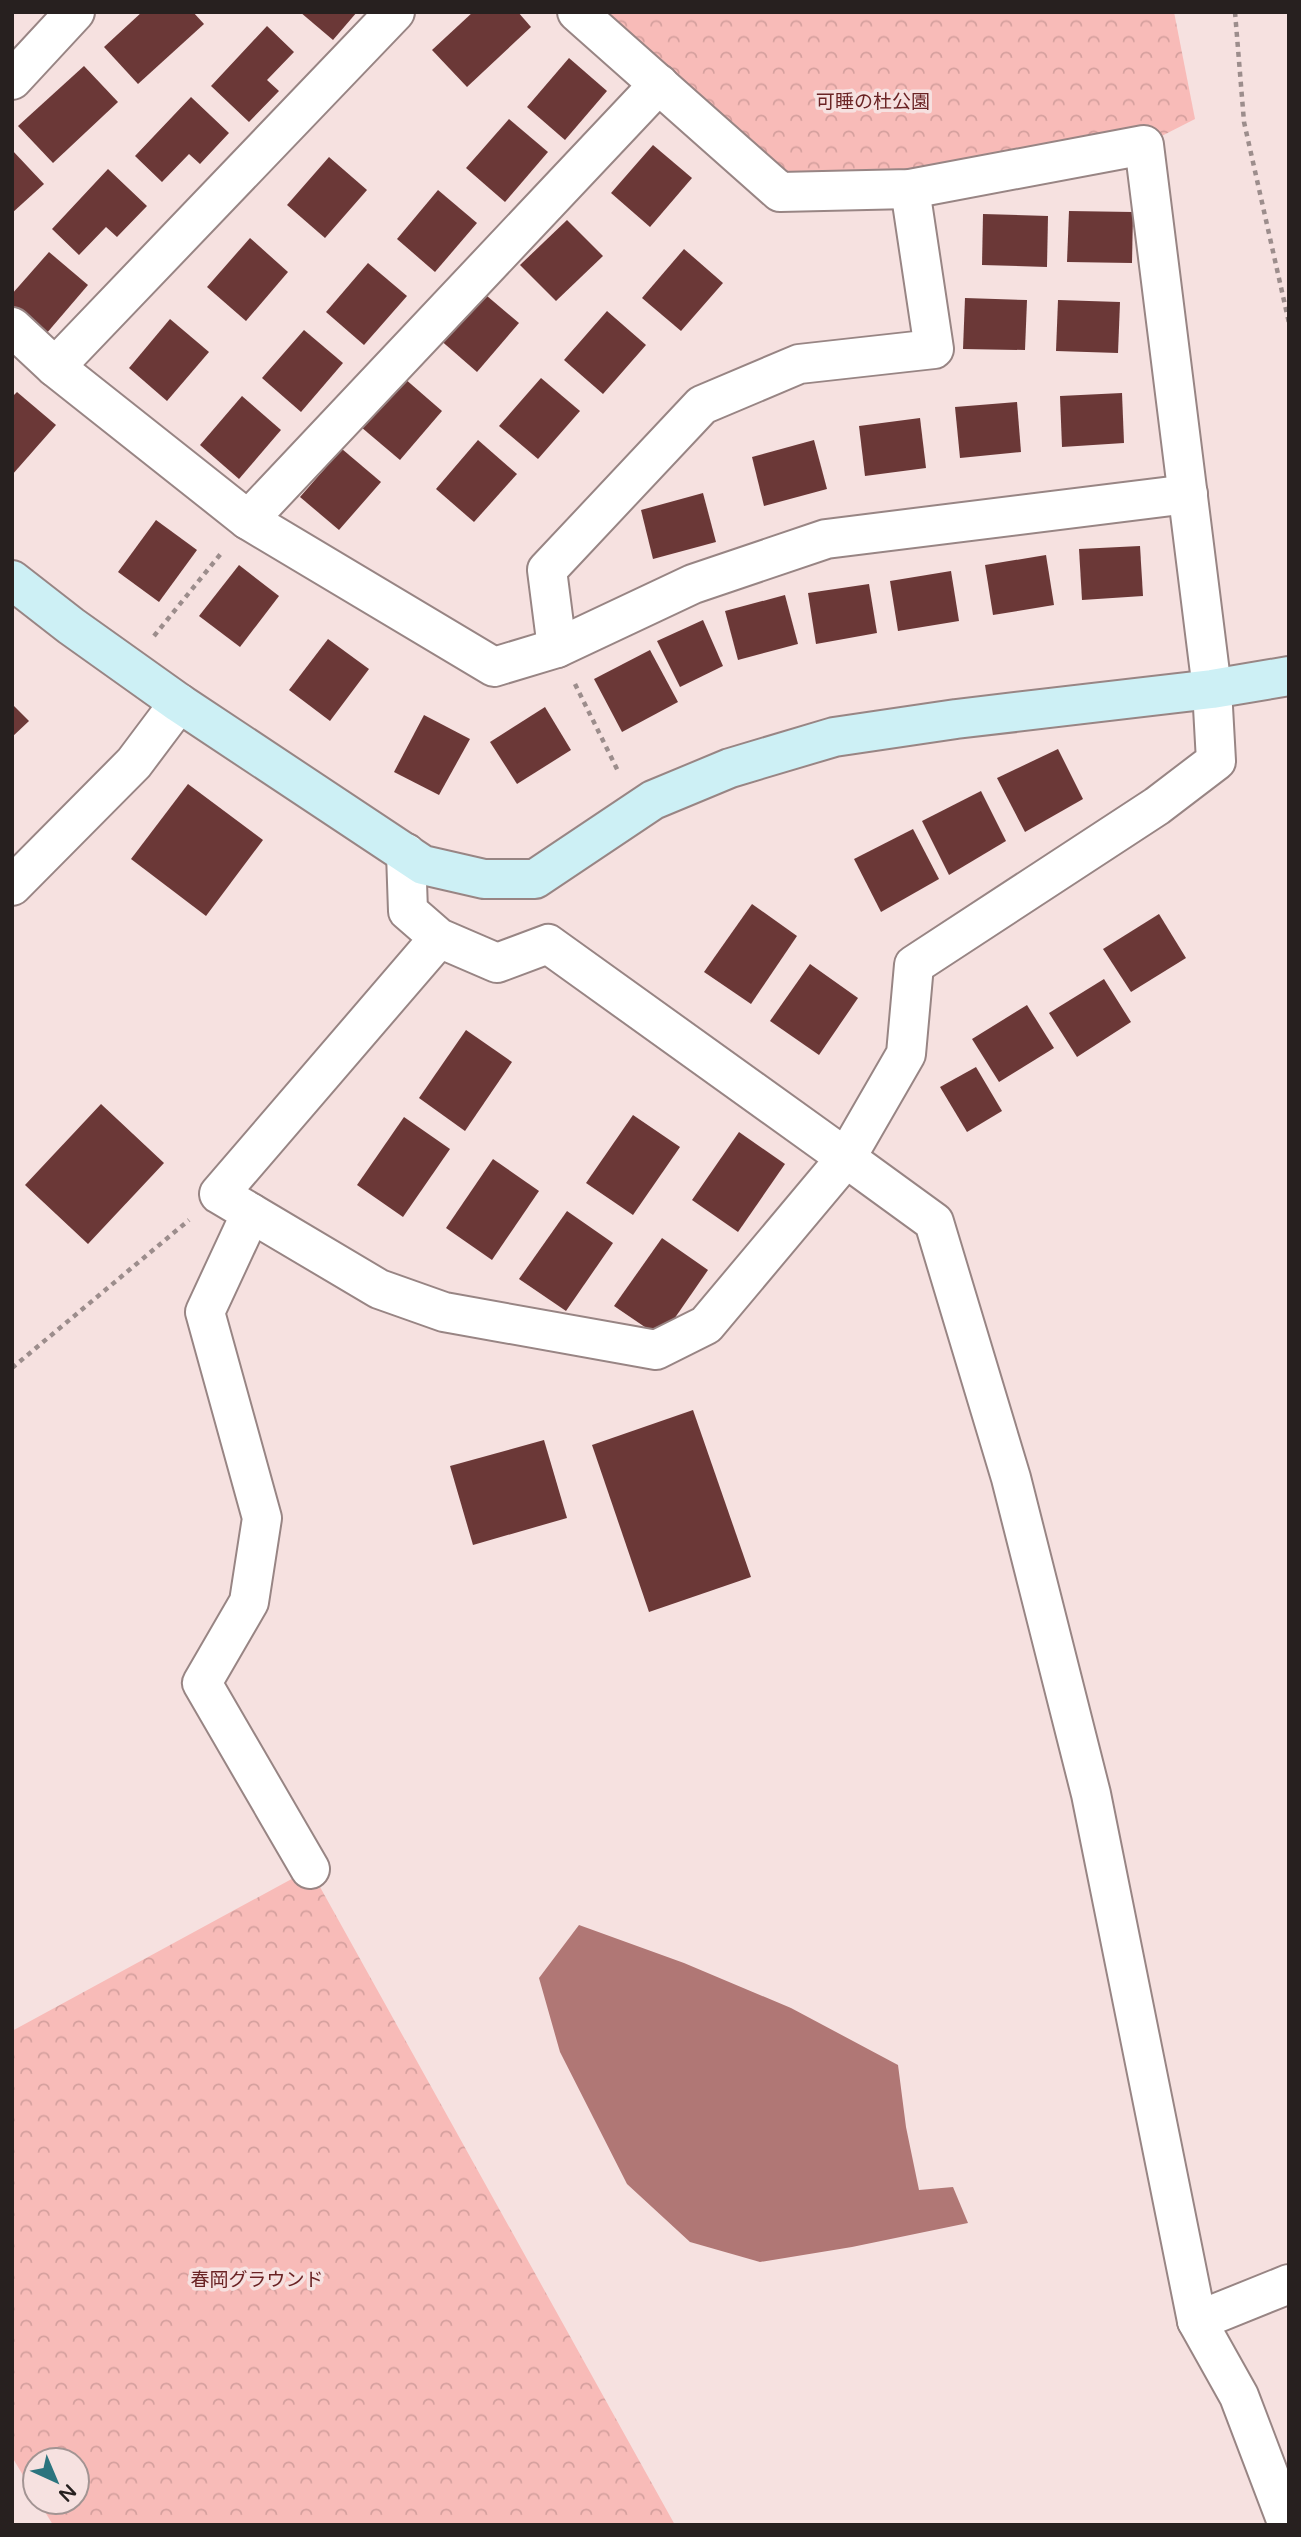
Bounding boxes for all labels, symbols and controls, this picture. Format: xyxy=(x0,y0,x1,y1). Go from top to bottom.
park label: 可睡の杜公園 xyxy=(816,91,930,113)
park label: 春岡グラウンド xyxy=(190,2269,324,2291)
north arrow xyxy=(21,2446,91,2516)
text: N xyxy=(54,2479,80,2506)

